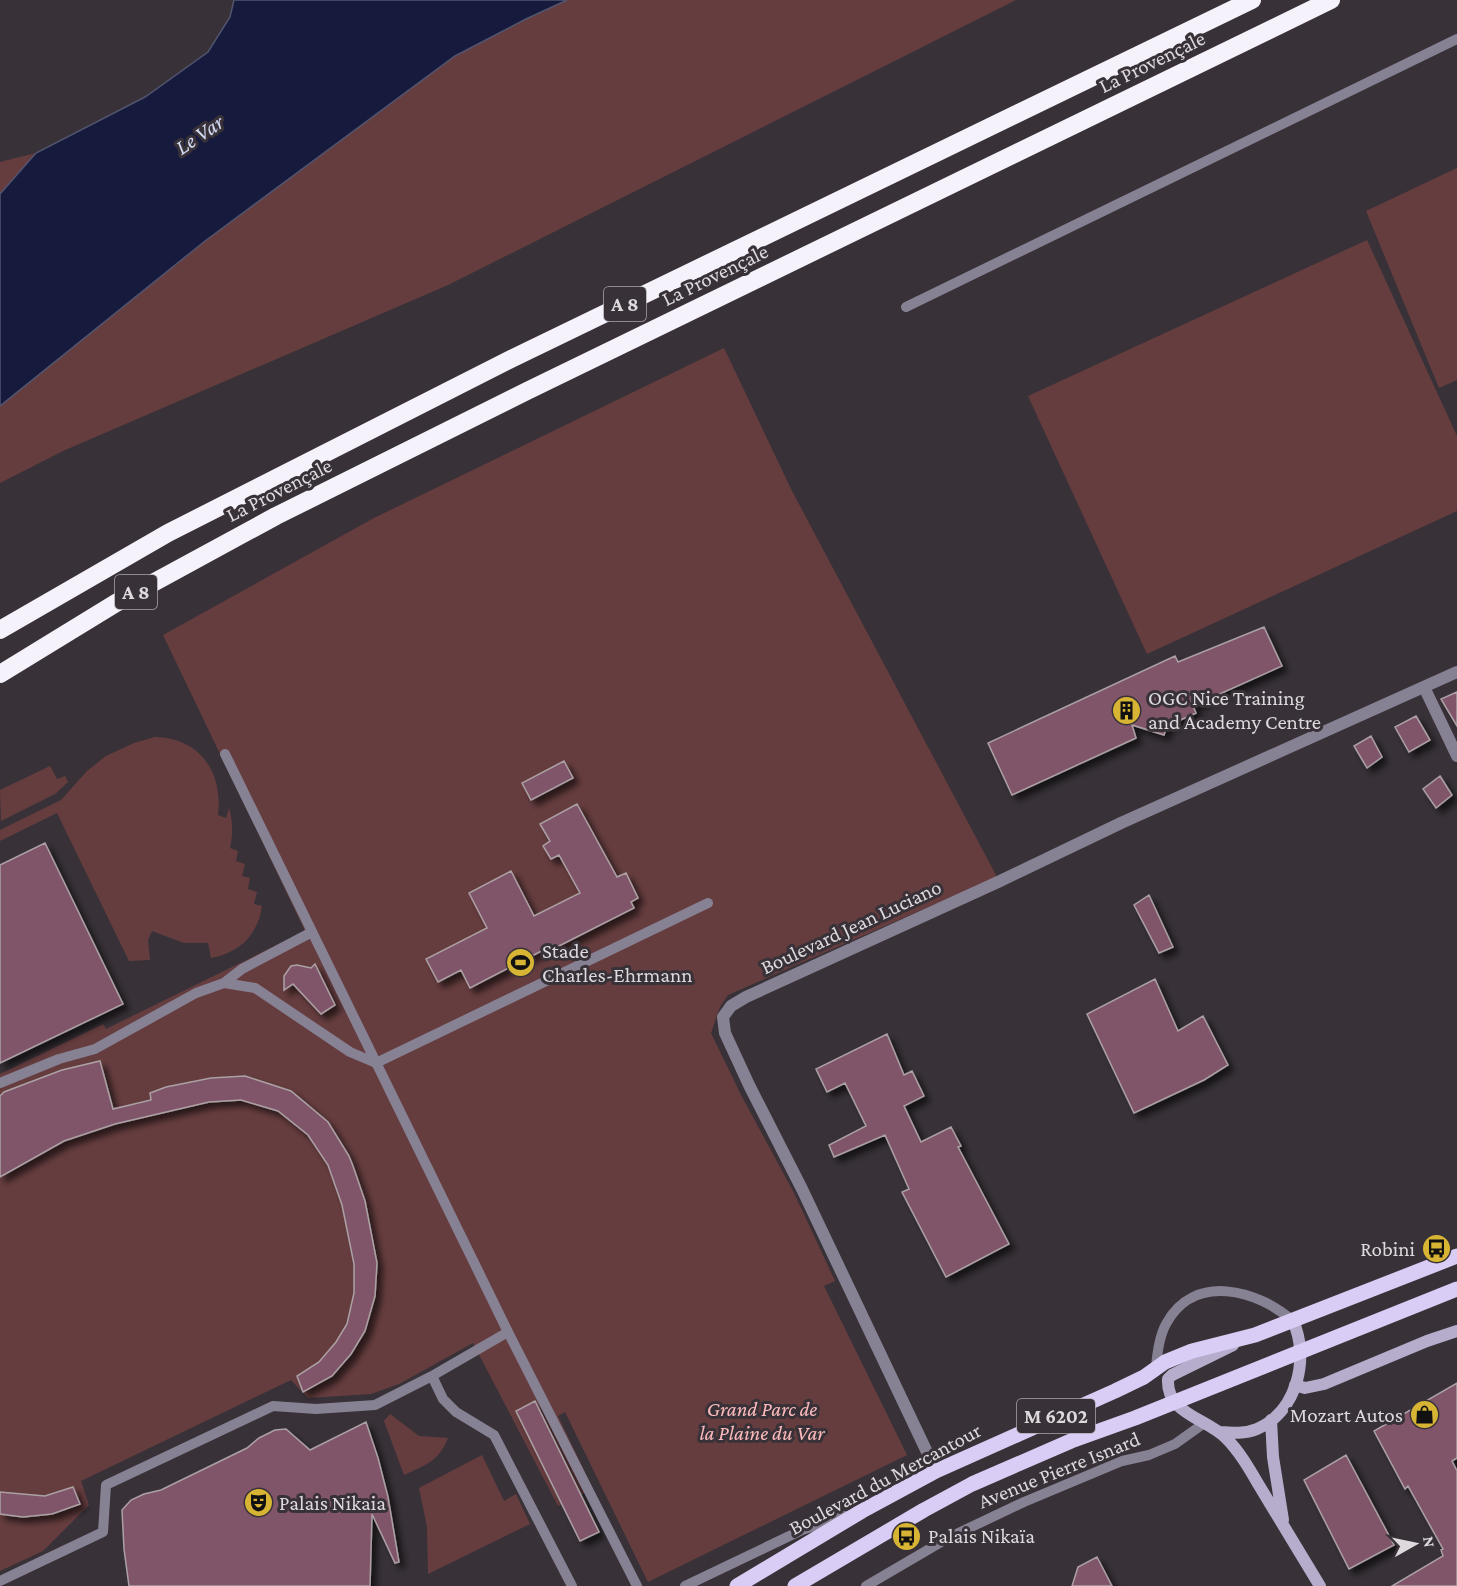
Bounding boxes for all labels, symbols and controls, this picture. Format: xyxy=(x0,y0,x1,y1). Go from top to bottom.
street label: La Provençale xyxy=(1095,26,1209,98)
water label: Le Var xyxy=(170,108,229,160)
street label: La Provençale xyxy=(658,239,772,311)
road number: A 8 xyxy=(604,287,646,321)
street label: La Provençale xyxy=(222,453,336,527)
road number: A 8 xyxy=(115,575,157,609)
place label: OGC Nice Training and Academy Centre xyxy=(1148,686,1321,734)
building icon: OGC Nice Training and Academy Centre xyxy=(1111,694,1143,726)
street label: Boulevard Jean Luciano xyxy=(757,875,945,979)
place label: Stade Charles-Ehrmann xyxy=(542,939,693,987)
sports icon: Stade Charles-Ehrmann xyxy=(505,947,537,979)
bus stop icon: Robini xyxy=(1420,1233,1452,1265)
place label: Robini xyxy=(1360,1237,1416,1261)
park label: Grand Parc de la Plaine du Var xyxy=(699,1397,825,1445)
road number: M 6202 xyxy=(1017,1399,1095,1433)
shop icon: Mozart Autos xyxy=(1408,1399,1440,1431)
place label: Mozart Autos xyxy=(1290,1403,1403,1427)
street label: Boulevard du Mercantour xyxy=(785,1418,986,1540)
street label: Avenue Pierre Isnard xyxy=(975,1427,1143,1513)
theatre icon: Palais Nikaia xyxy=(242,1487,274,1519)
place label: Palais Nikaia xyxy=(279,1491,386,1515)
north arrow xyxy=(1385,1514,1445,1574)
bus stop icon: Palais Nikaïa xyxy=(891,1520,923,1552)
place label: Palais Nikaïa xyxy=(928,1524,1035,1548)
text: N xyxy=(1420,1535,1439,1549)

